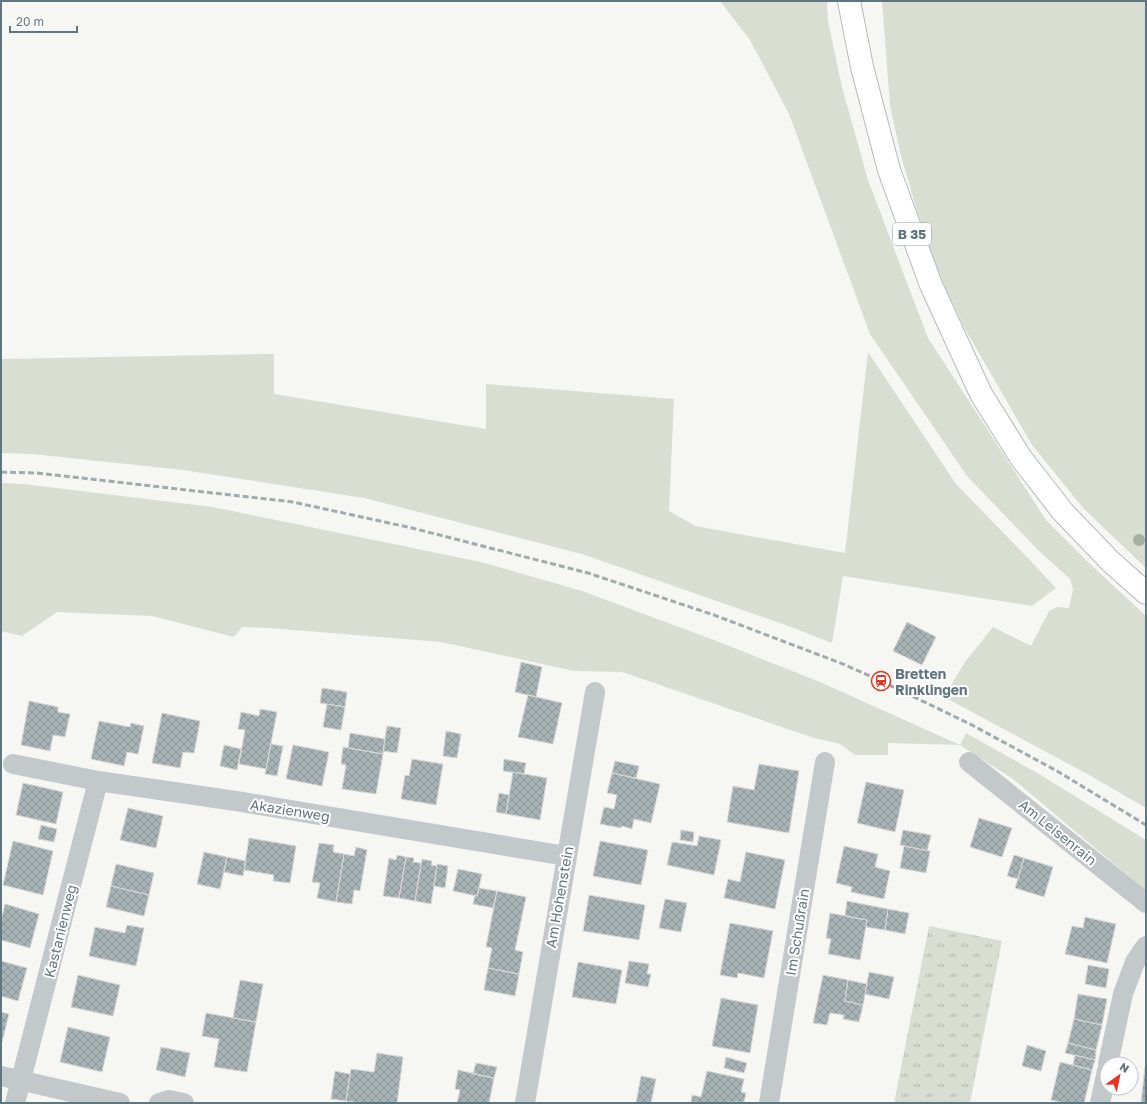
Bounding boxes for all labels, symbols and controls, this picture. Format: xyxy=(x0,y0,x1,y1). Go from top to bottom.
scale bar xyxy=(10,8,77,34)
text: 20 m xyxy=(16,14,44,29)
road number: B 35 xyxy=(893,223,931,245)
place label: Bretten Rinklingen xyxy=(895,665,968,698)
station icon: Bretten Rinklingen xyxy=(870,670,892,692)
street label: Akazienweg xyxy=(249,795,331,825)
street label: Am Leisenrain xyxy=(1016,796,1100,868)
street label: Am Hohenstein xyxy=(542,845,576,949)
street label: Kastanienweg xyxy=(40,883,80,979)
street label: Im Schußrain xyxy=(782,887,812,977)
north arrow xyxy=(1099,1056,1139,1096)
text: N xyxy=(1118,1059,1132,1075)

